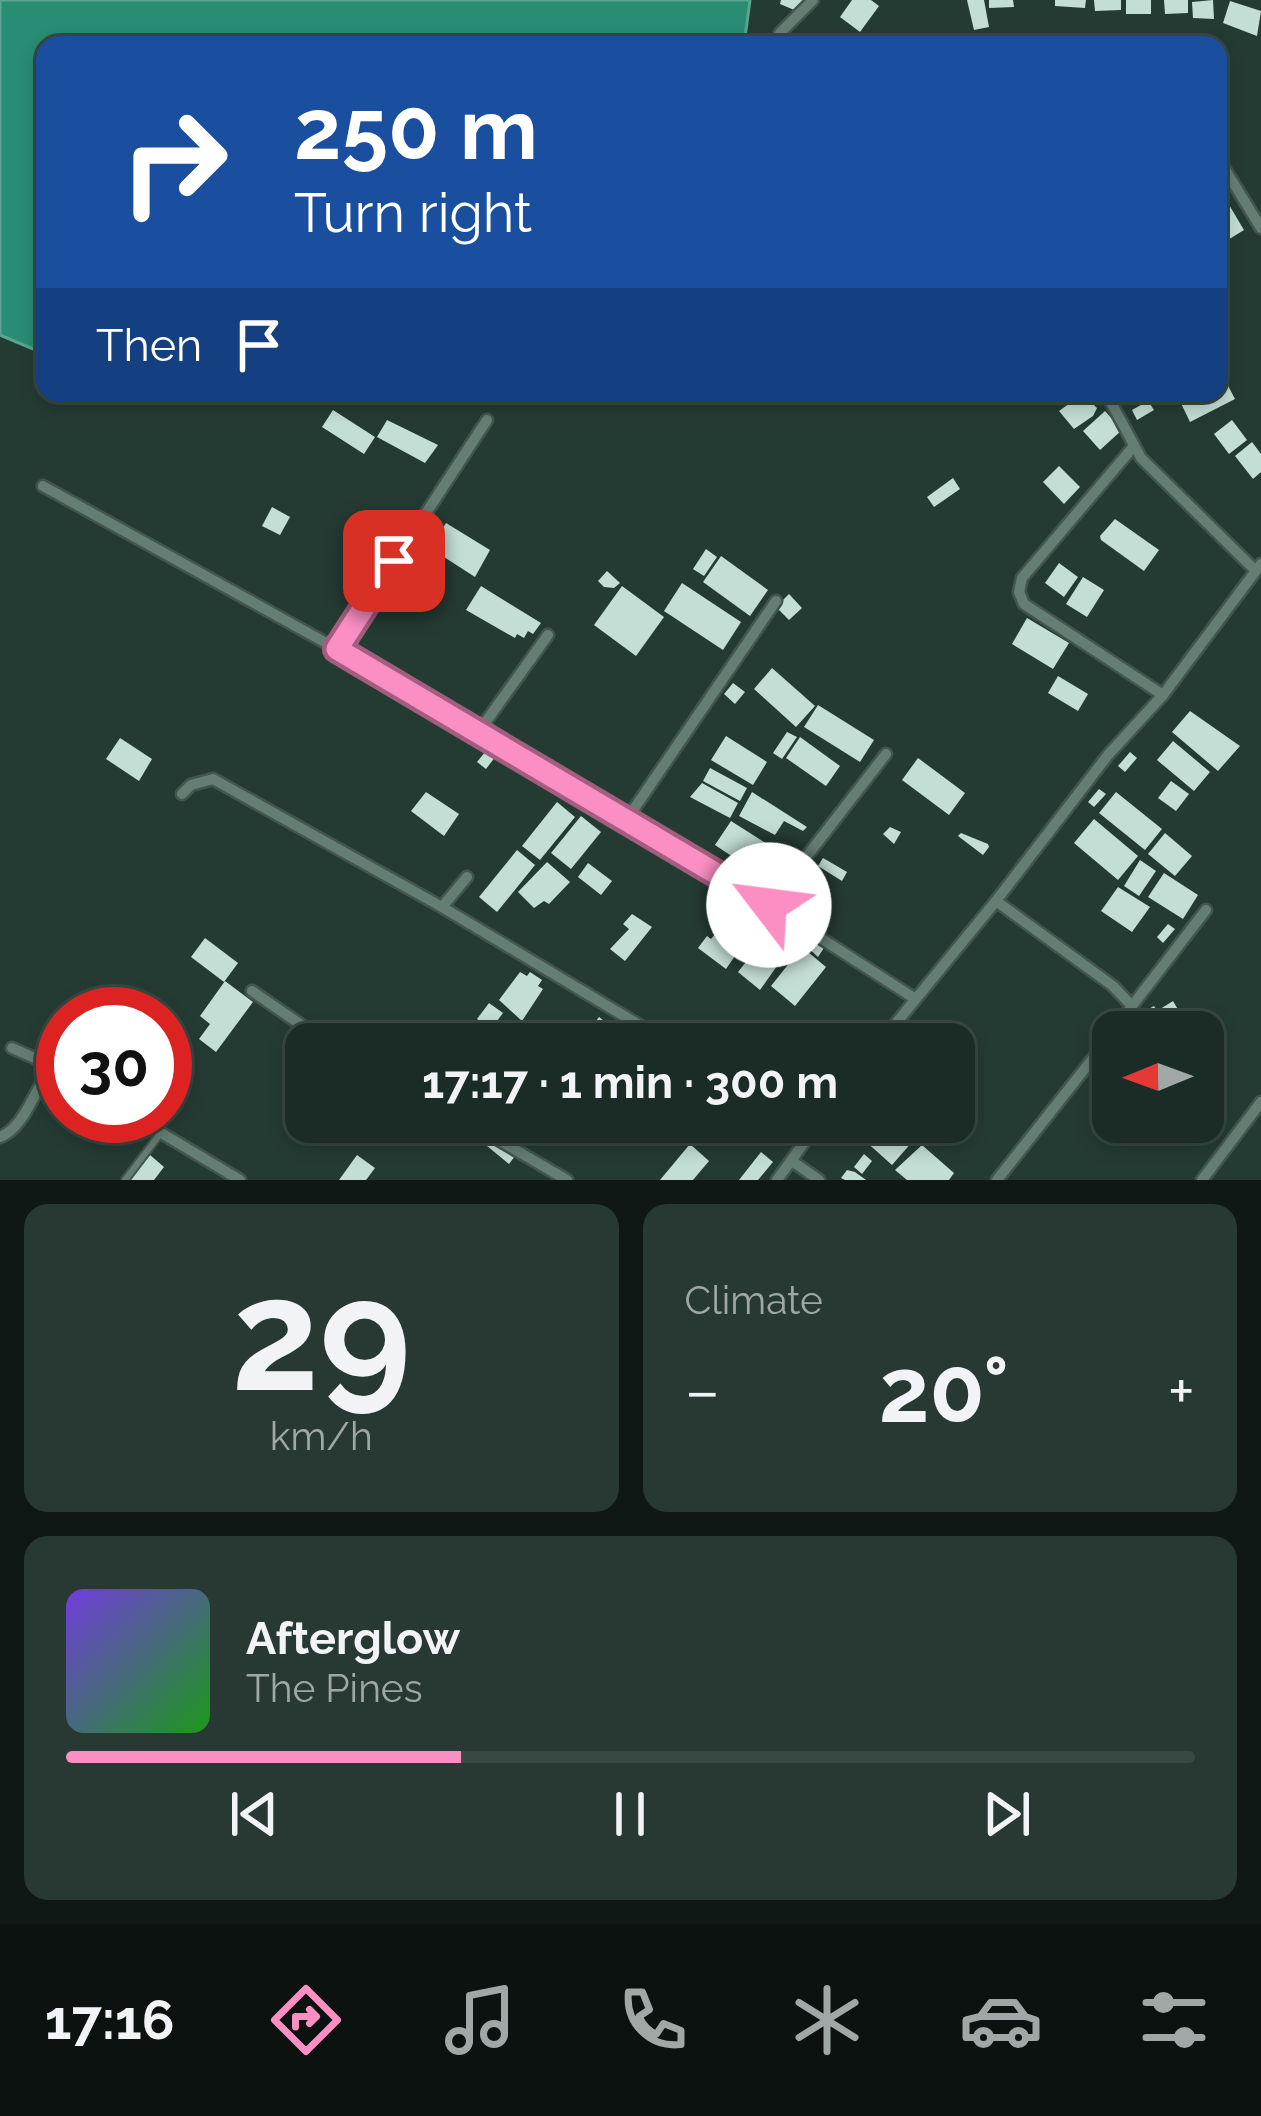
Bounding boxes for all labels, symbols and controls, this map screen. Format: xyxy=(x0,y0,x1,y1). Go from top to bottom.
text: 250 m xyxy=(294,80,538,179)
icon: right xyxy=(96,84,252,240)
text: Turn right xyxy=(294,181,532,245)
icon: arrive xyxy=(226,312,292,378)
text: Then xyxy=(96,319,202,372)
pin xyxy=(343,510,445,612)
icon: arrive xyxy=(361,528,427,594)
position arrow xyxy=(706,842,832,968)
speed limit sign: 30 xyxy=(36,987,192,1143)
north arrow xyxy=(1092,1011,1224,1143)
map controls xyxy=(1092,1011,1224,1143)
text: 17:17 · 1 min · 300 m xyxy=(422,1056,838,1109)
text: 29 xyxy=(231,1243,411,1427)
text: Climate xyxy=(685,1277,823,1323)
text: 20° xyxy=(879,1337,1009,1443)
text: − xyxy=(685,1352,720,1429)
text: + xyxy=(1168,1352,1195,1429)
text: km/h xyxy=(270,1413,373,1459)
text: Afterglow xyxy=(246,1612,460,1665)
text: The Pines xyxy=(246,1665,423,1711)
icon: previous xyxy=(221,1781,287,1847)
icon: pause xyxy=(597,1781,663,1847)
icon: next xyxy=(974,1781,1040,1847)
icon: directions xyxy=(264,1978,348,2062)
icon: music xyxy=(438,1978,522,2062)
icon: phone xyxy=(611,1978,695,2062)
icon: climate xyxy=(785,1978,869,2062)
icon: car xyxy=(959,1978,1043,2062)
icon: filters xyxy=(1132,1978,1216,2062)
text: 17:16 xyxy=(45,1988,175,2052)

